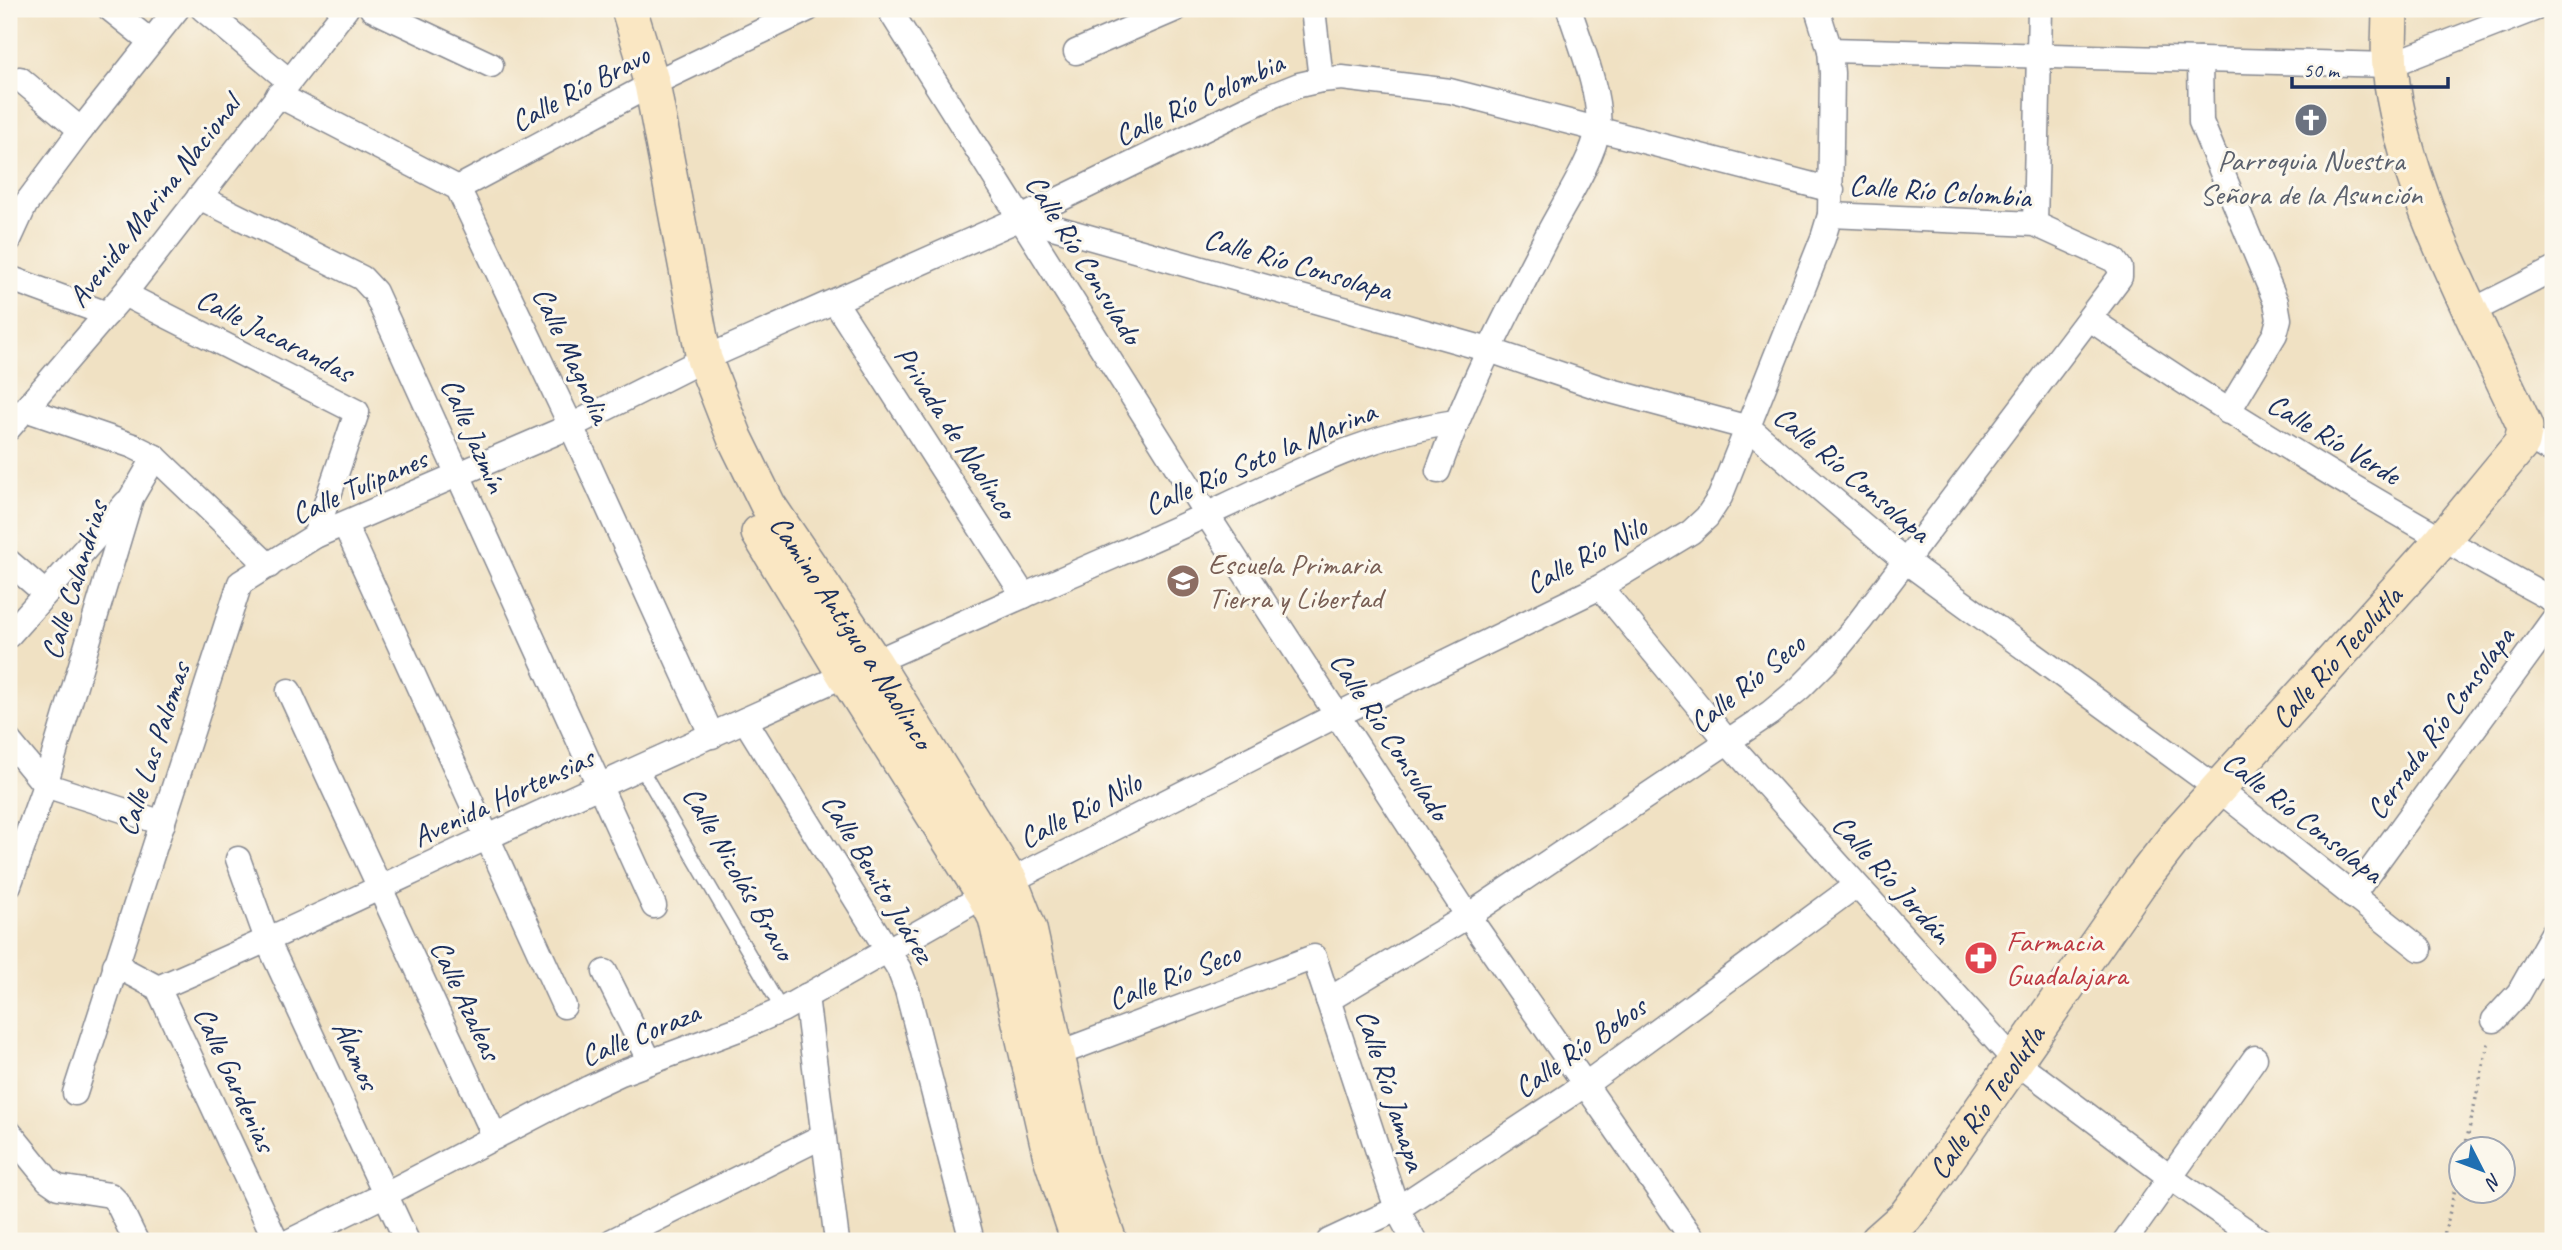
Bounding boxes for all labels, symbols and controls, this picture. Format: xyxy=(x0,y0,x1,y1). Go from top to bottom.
street label: Calle Río Bravo xyxy=(504,35,657,140)
street label: Calle Río Colombia xyxy=(1108,42,1291,155)
scale bar xyxy=(2292,46,2448,90)
text: 50 m xyxy=(2303,57,2341,83)
street label: Avenida Marina Nacional xyxy=(59,83,252,315)
church icon: Parroquia Nuestra Señora de la Asunción xyxy=(2292,101,2330,139)
place label: Parroquia Nuestra Señora de la Asunción xyxy=(2200,141,2424,213)
street label: Calle Río Colombia xyxy=(1848,166,2034,216)
street label: Calle Río Consulado xyxy=(1017,167,1153,354)
street label: Calle Río Consolapa xyxy=(1200,219,1398,309)
street label: Calle Jacarandas xyxy=(190,279,362,392)
street label: Calle Magnolia xyxy=(524,281,621,432)
street label: Privada de Naolinco xyxy=(886,338,1028,528)
street label: Calle Jazmín xyxy=(432,372,517,499)
street label: Calle Río Verde xyxy=(2260,384,2409,495)
street label: Calle Río Soto la Marina xyxy=(1138,391,1383,524)
street label: Calle Río Consolapa xyxy=(1766,397,1940,552)
street label: Calle Tulipanes xyxy=(285,438,435,533)
street label: Calle Calandrias xyxy=(32,494,117,664)
street label: Calle Río Nilo xyxy=(1519,507,1654,603)
street label: Camino Antiguo a Naolinco xyxy=(761,508,944,759)
place label: Escuela Primaria Tierra y Libertad xyxy=(1208,545,1386,617)
school or university icon: Escuela Primaria Tierra y Libertad xyxy=(1164,562,1202,600)
street label: Calle Río Tecolutla xyxy=(2262,576,2412,736)
street label: Cerrada Río Consolapa xyxy=(2357,618,2524,827)
street label: Calle Río Seco xyxy=(1681,624,1814,741)
street label: Calle Río Consulado xyxy=(1322,645,1460,830)
street label: Calle Las Palomas xyxy=(107,655,200,840)
street label: Avenida Hortensias xyxy=(406,737,602,856)
street label: Calle Río Consolapa xyxy=(2215,742,2392,893)
street label: Calle Río Nilo xyxy=(1013,762,1149,857)
street label: Calle Nicolás Bravo xyxy=(674,779,806,970)
street label: Calle Benito Juárez xyxy=(813,787,944,971)
street label: Calle Río Jordán xyxy=(1824,806,1961,953)
place label: Farmacia Guadalajara xyxy=(2006,922,2130,994)
street label: Calle Río Seco xyxy=(1103,933,1247,1019)
street label: Calle Azaleas xyxy=(422,934,512,1069)
pharmacy icon: Farmacia Guadalajara xyxy=(1962,939,2000,977)
street label: Calle Río Bobos xyxy=(1506,986,1656,1106)
street label: Calle Coraza xyxy=(575,992,707,1075)
street label: Calle Gardenias xyxy=(185,1000,286,1160)
street label: Calle Río Jamapa xyxy=(1347,1004,1436,1177)
street label: Álamos xyxy=(323,1014,390,1098)
street label: Calle Río Tecolutla xyxy=(1920,1016,2054,1186)
north arrow xyxy=(2446,1134,2516,1204)
text: N xyxy=(2479,1168,2507,1196)

